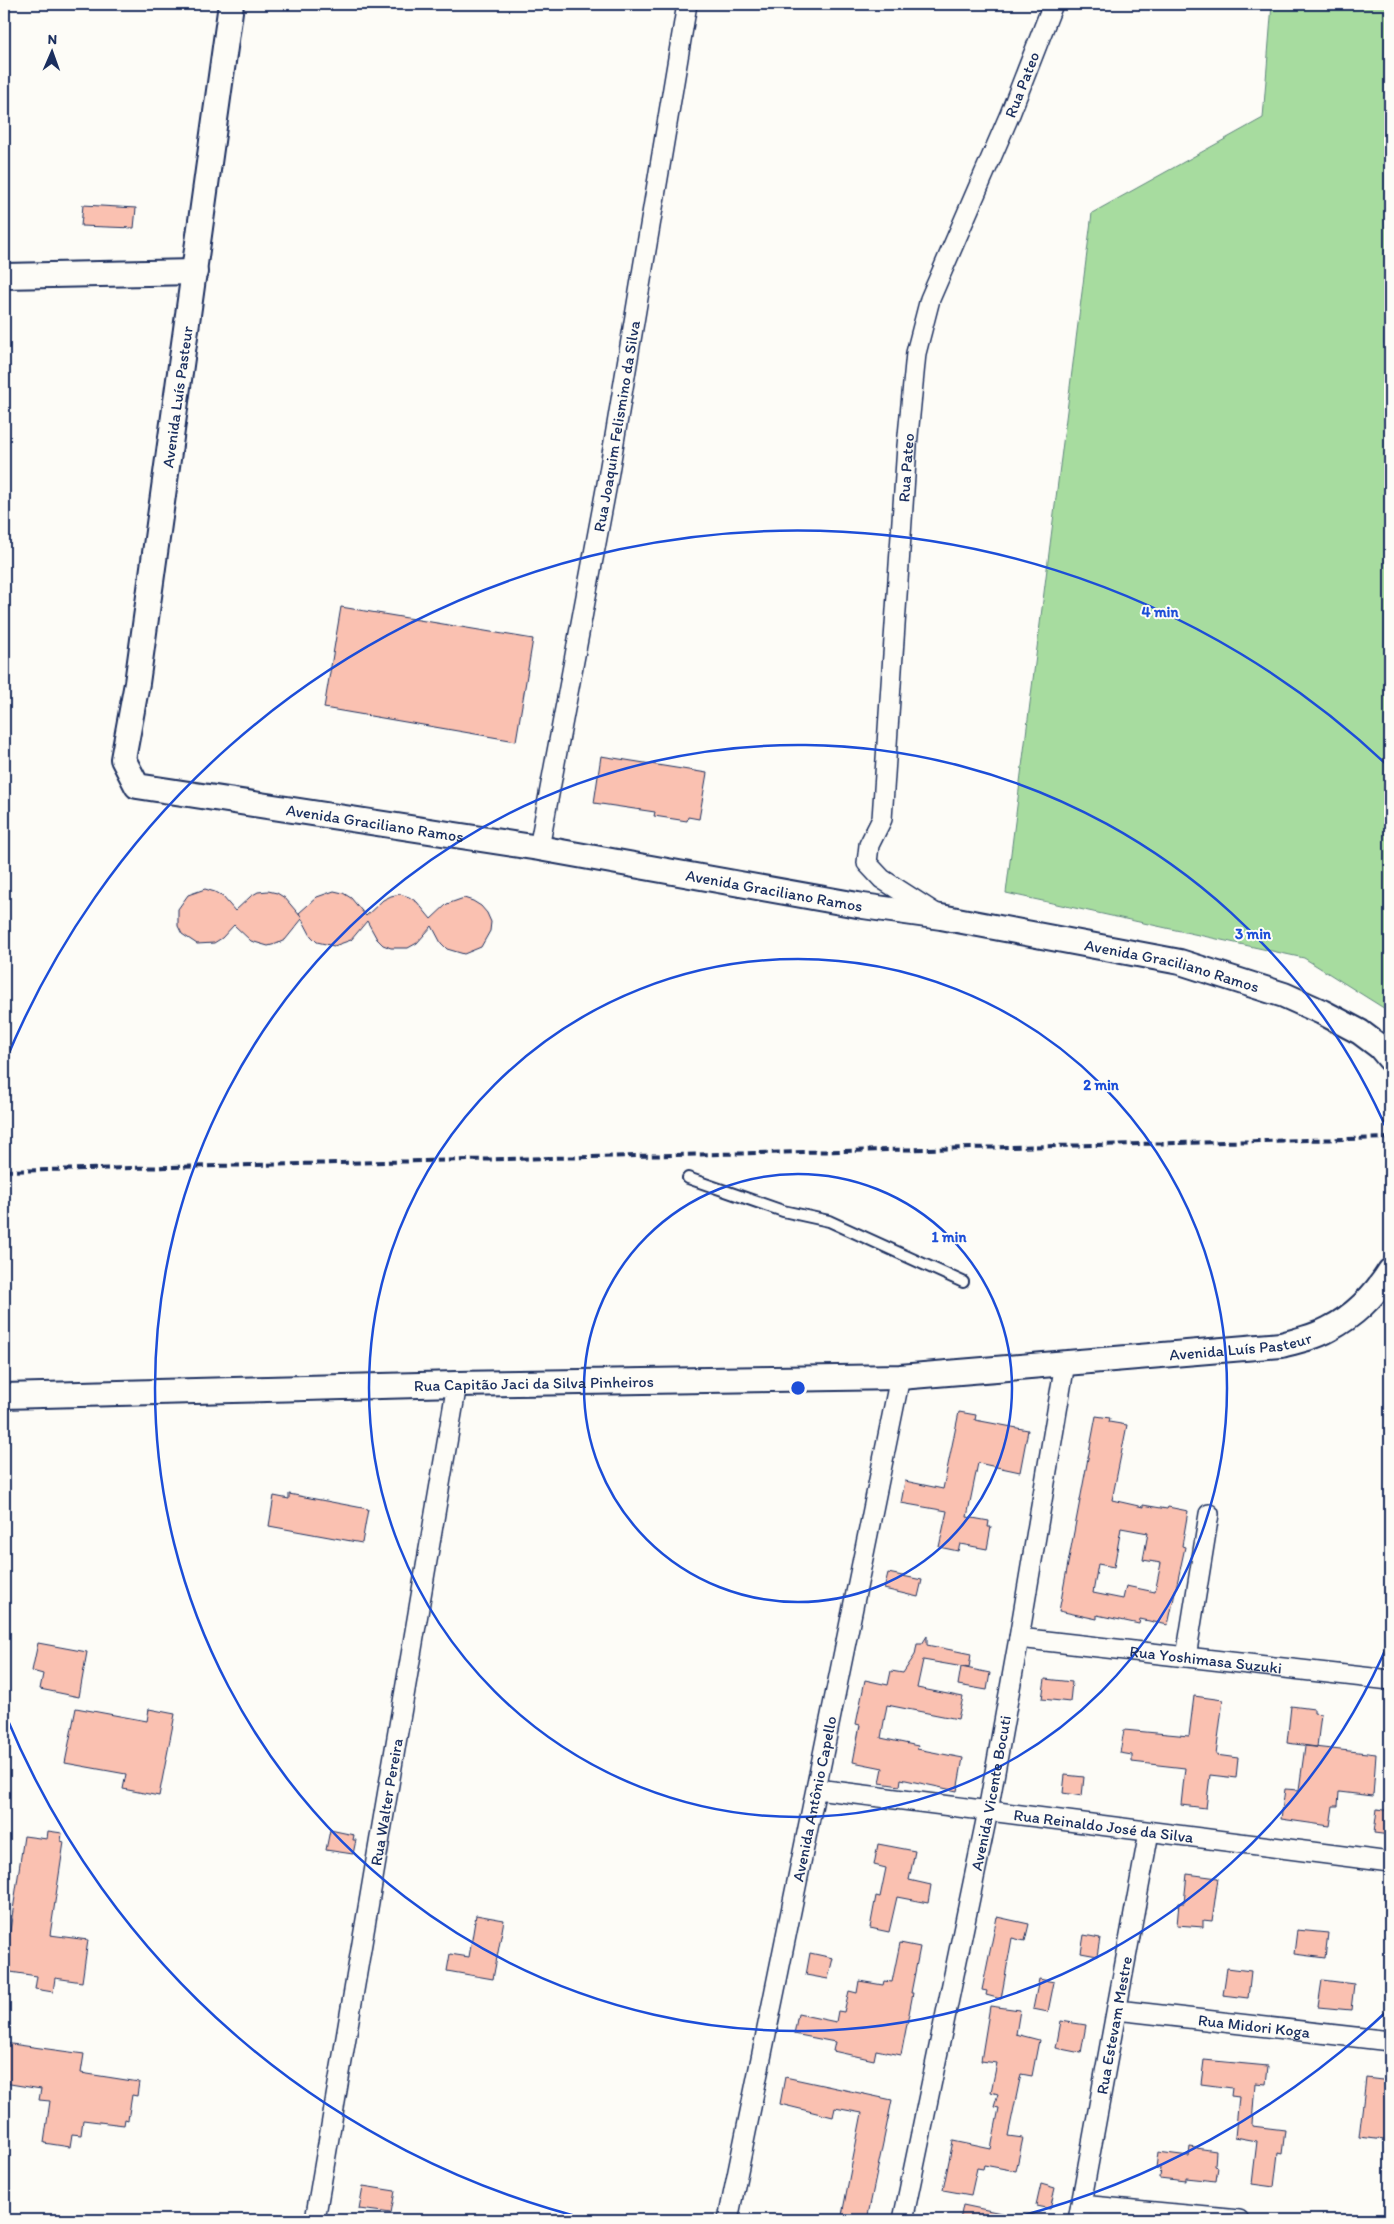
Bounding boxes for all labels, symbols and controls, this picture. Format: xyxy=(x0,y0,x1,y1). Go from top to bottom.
north arrow xyxy=(28,28,78,78)
text: N xyxy=(47,31,57,48)
street label: Rua Pateo xyxy=(1001,49,1043,120)
street label: Rua Joaquim Felismino da Silva xyxy=(589,318,644,533)
street label: Avenida Luís Pasteur xyxy=(158,324,197,469)
street label: Rua Pateo xyxy=(894,432,918,503)
text: 4 min xyxy=(1142,603,1179,621)
street label: Avenida Graciliano Ramos xyxy=(285,800,465,846)
street label: Avenida Graciliano Ramos xyxy=(684,865,864,916)
text: 3 min xyxy=(1235,925,1272,943)
street label: Avenida Graciliano Ramos xyxy=(1083,935,1262,997)
text: 2 min xyxy=(1083,1076,1120,1094)
text: 1 min xyxy=(932,1228,967,1246)
street label: Avenida Luís Pasteur xyxy=(1169,1328,1315,1364)
street label: Rua Capitão Jaci da Silva Pinheiros xyxy=(414,1372,654,1395)
centre of rings xyxy=(789,1379,807,1397)
street label: Rua Yoshimasa Suzuki xyxy=(1128,1642,1283,1678)
street label: Avenida Antônio Capello xyxy=(788,1714,841,1883)
street label: Avenida Vicente Bocuti xyxy=(967,1714,1015,1872)
street label: Rua Walter Pereira xyxy=(366,1737,407,1867)
street label: Rua Reinaldo José da Silva xyxy=(1013,1805,1195,1847)
street label: Rua Estevam Mestre xyxy=(1092,1955,1136,2096)
street label: Rua Midori Koga xyxy=(1197,2010,1312,2042)

